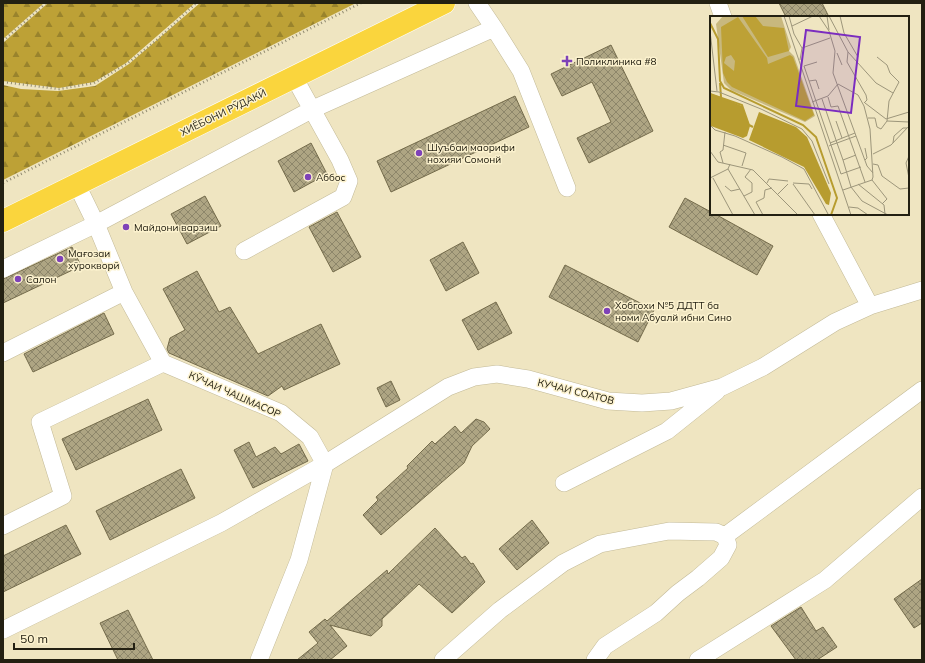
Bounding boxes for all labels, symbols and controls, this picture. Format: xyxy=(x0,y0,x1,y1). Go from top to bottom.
inset map xyxy=(710,16,909,215)
marker: Поликлиника #8 xyxy=(561,55,573,67)
place label: Поликлиника #8 xyxy=(576,55,656,68)
street label: ХИЁБОНИ РӮДАКӢ xyxy=(178,86,268,139)
place label: Шуъбаи маорифи нохияи Сомонй xyxy=(427,141,515,166)
marker: Шуъбаи маорифи нохияи Сомонй xyxy=(414,148,424,158)
place label: Аббос xyxy=(316,171,346,184)
marker: Аббос xyxy=(303,172,313,182)
place label: Майдони варзиш xyxy=(134,221,218,234)
marker: Майдони варзиш xyxy=(121,222,131,232)
place label: Мағозаи хӯрокворӣ xyxy=(68,247,120,272)
marker: Мағозаи хӯрокворӣ xyxy=(55,254,65,264)
place label: Салон xyxy=(26,273,57,286)
marker: Салон xyxy=(13,274,23,284)
place label: Хобгохи №5 ДДТТ ба номи Абуалй ибни Сино xyxy=(615,299,732,324)
marker: Хобгохи №5 ДДТТ ба номи Абуалй ибни Сино xyxy=(602,306,612,316)
street label: КӮЧАИ ЧАШМАСОР xyxy=(187,368,283,421)
street label: КУЧАИ СОАТОВ xyxy=(536,376,616,407)
scale bar xyxy=(14,625,134,651)
text: 50 m xyxy=(20,631,48,646)

